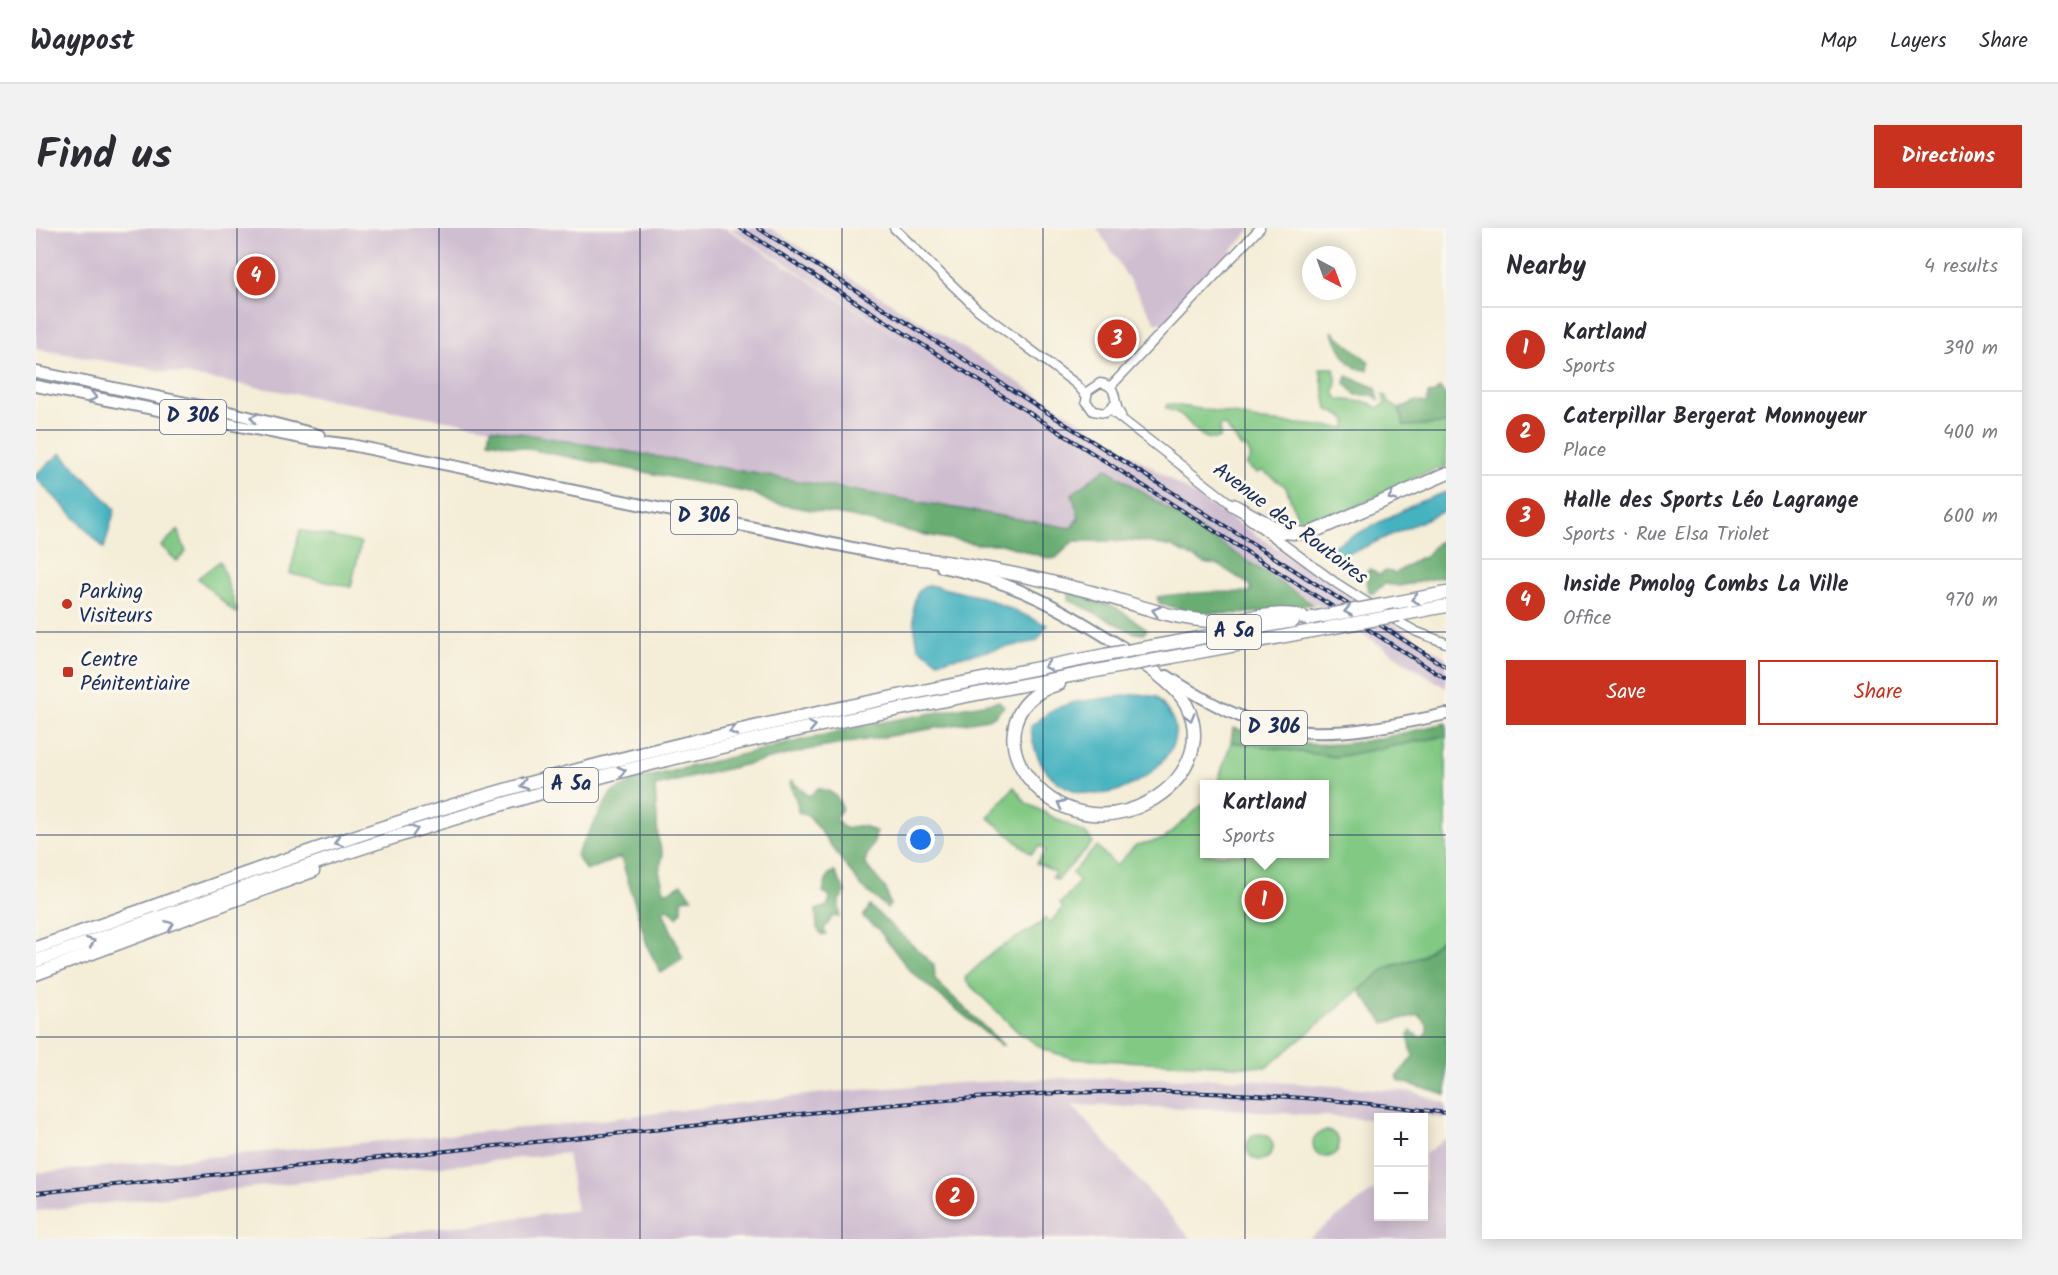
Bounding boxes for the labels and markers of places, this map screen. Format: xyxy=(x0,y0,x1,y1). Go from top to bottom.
pin: 4 xyxy=(236,254,276,298)
pin: 3 xyxy=(1098,316,1136,362)
place label: Parking Visiteurs xyxy=(79,576,153,633)
marker: Parking Visiteurs xyxy=(60,597,74,611)
place label: Centre Pénitentiaire xyxy=(80,644,190,701)
marker: Centre Pénitentiaire xyxy=(61,665,75,679)
pin: 1 xyxy=(1244,878,1284,922)
pin: 2 xyxy=(936,1174,974,1220)

